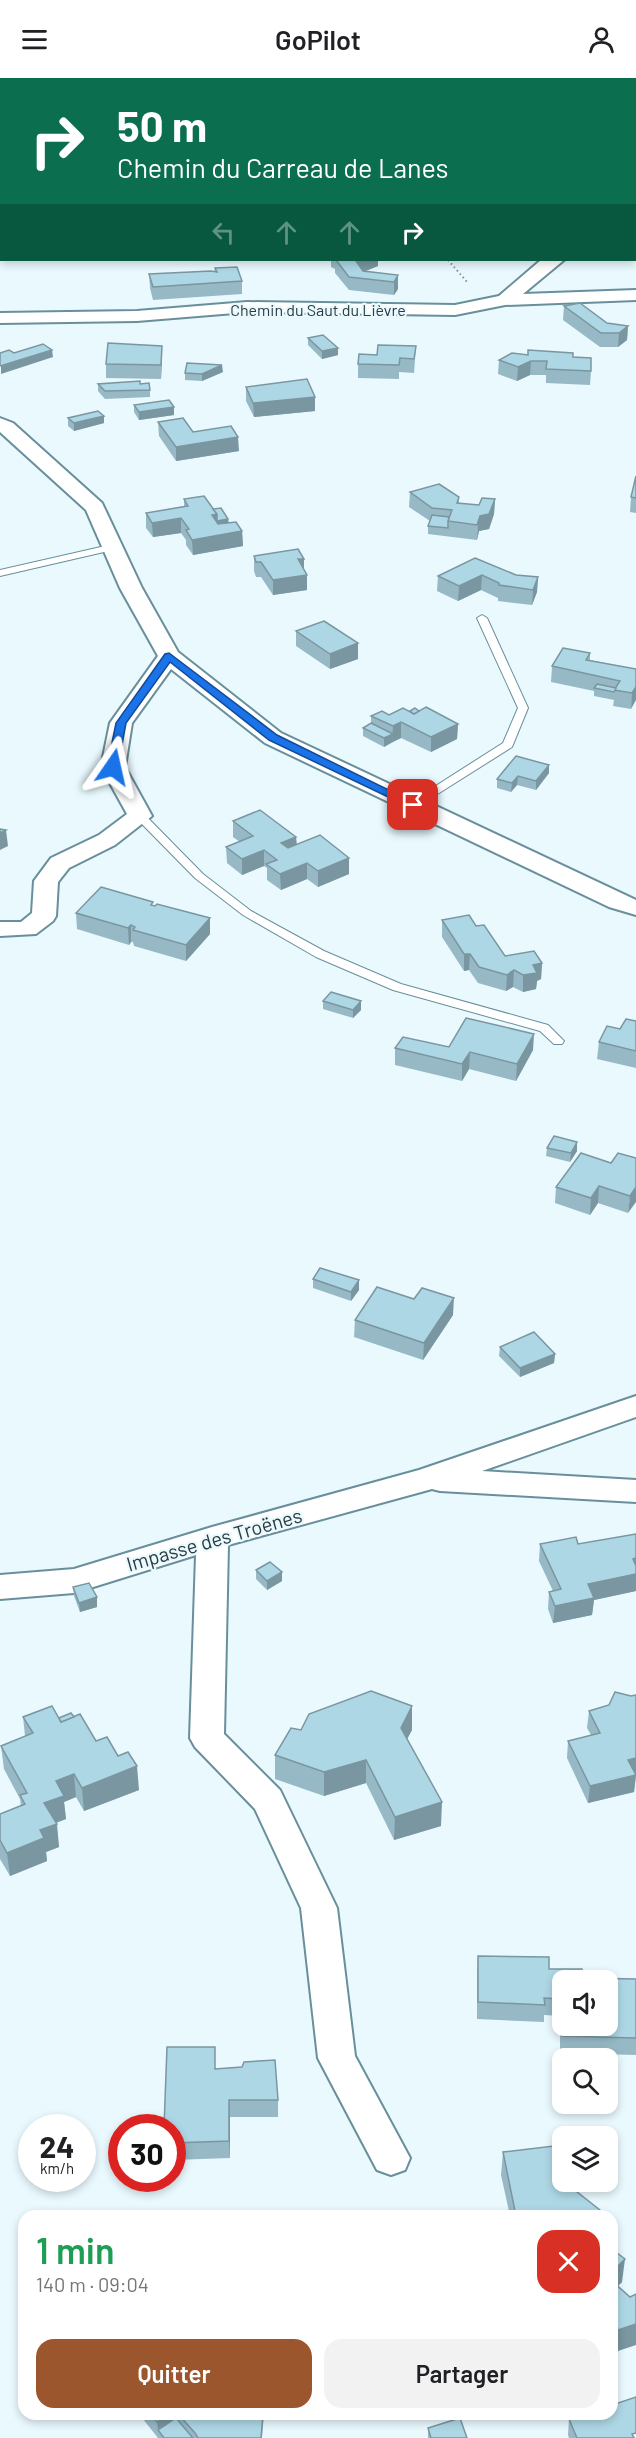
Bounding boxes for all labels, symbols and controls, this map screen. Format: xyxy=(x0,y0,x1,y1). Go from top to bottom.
icon: menu xyxy=(18,23,51,56)
text: GoPilot xyxy=(275,23,361,55)
icon: person xyxy=(585,23,618,56)
text: 50 m xyxy=(117,100,207,150)
icon: right xyxy=(18,102,96,180)
text: Chemin du Carreau de Lanes xyxy=(117,151,449,183)
icon: left xyxy=(207,216,240,249)
icon: ahead xyxy=(270,216,303,249)
icon: ahead xyxy=(333,216,366,249)
icon: right xyxy=(396,216,429,249)
street label: Chemin du Saut du Lièvre xyxy=(230,300,406,319)
position arrow xyxy=(81,735,145,799)
pin xyxy=(387,779,438,830)
icon: arrive xyxy=(396,788,429,821)
street label: Impasse des Troënes xyxy=(124,1502,304,1576)
map controls xyxy=(552,1970,618,2192)
button: sound xyxy=(552,1970,618,2036)
button: search xyxy=(552,2048,618,2114)
speed limit sign: 30 xyxy=(108,2114,186,2192)
button: layers xyxy=(552,2126,618,2192)
text: 24 xyxy=(40,2128,74,2164)
text: km/h xyxy=(40,2159,74,2177)
text: 1 min xyxy=(36,2228,115,2271)
button: close xyxy=(537,2230,600,2293)
text: 140 m · 09:04 xyxy=(36,2272,149,2296)
button: Quitter xyxy=(36,2339,312,2408)
button: Partager xyxy=(324,2339,600,2408)

